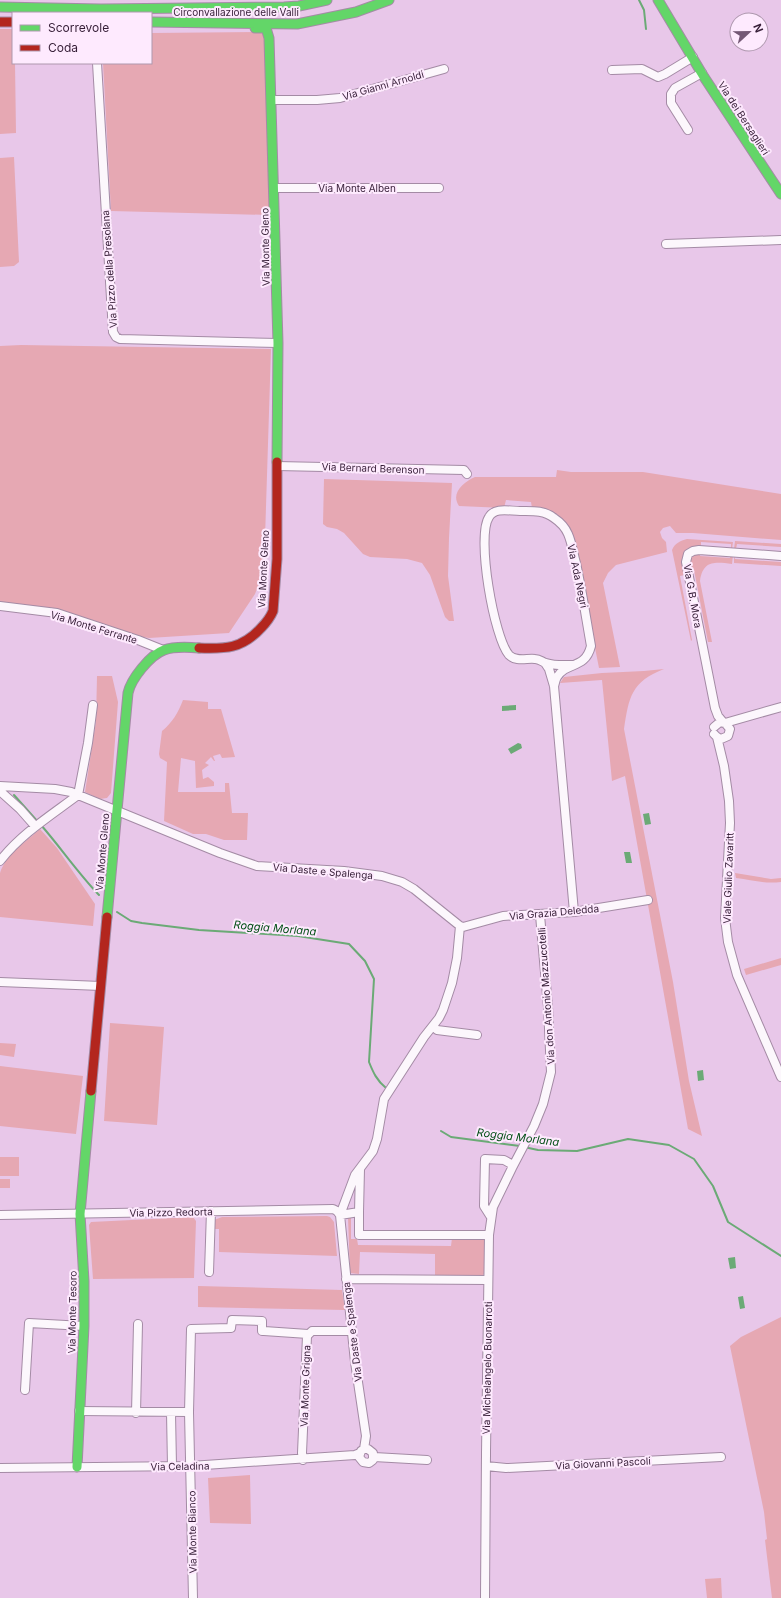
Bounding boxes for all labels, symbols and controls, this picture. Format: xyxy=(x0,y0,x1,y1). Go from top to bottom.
street label: Circonvallazione delle Valli xyxy=(173,6,299,18)
legend xyxy=(12,12,152,64)
north arrow xyxy=(729,12,769,52)
text: Scorrevole xyxy=(48,20,109,35)
text: N xyxy=(750,22,766,35)
text: Coda xyxy=(48,40,78,55)
street label: Via Gianni Arnoldi xyxy=(341,68,425,102)
street label: Via dei Bersaglieri xyxy=(716,79,772,157)
street label: Via Monte Alben xyxy=(318,182,396,194)
street label: Via Monte Gleno xyxy=(258,208,272,286)
street label: Via Pizzo della Presolana xyxy=(99,210,119,328)
street label: Via Bernard Berenson xyxy=(321,460,425,476)
street label: Via Monte Gleno xyxy=(255,530,271,608)
street label: Via Ada Negri xyxy=(565,543,591,609)
street label: Via G.B. Mora xyxy=(681,563,705,629)
street label: Via Monte Ferrante xyxy=(49,608,139,646)
street label: Via Monte Gleno xyxy=(93,813,111,891)
street label: Viale Giulio Zavaritt xyxy=(720,832,736,924)
street label: Via Daste e Spalenga xyxy=(272,861,374,881)
street label: Via Grazia Deledda xyxy=(509,902,599,922)
water label: Roggia Morlana xyxy=(233,917,317,939)
street label: Via don Antonio Mazzucotelli xyxy=(535,927,557,1065)
water label: Roggia Morlana xyxy=(476,1125,560,1149)
street label: Via Pizzo Redorta xyxy=(129,1205,213,1219)
street label: Via Monte Tesoro xyxy=(65,1270,79,1354)
street label: Via Daste e Spalenga xyxy=(340,1281,364,1383)
street label: Via Michelangelo Buonarroti xyxy=(480,1301,494,1435)
street label: Via Monte Grigna xyxy=(298,1345,312,1427)
street label: Via Giovanni Pascoli xyxy=(555,1455,651,1471)
street label: Via Celadina xyxy=(150,1459,210,1473)
street label: Via Monte Bianco xyxy=(185,1491,199,1573)

